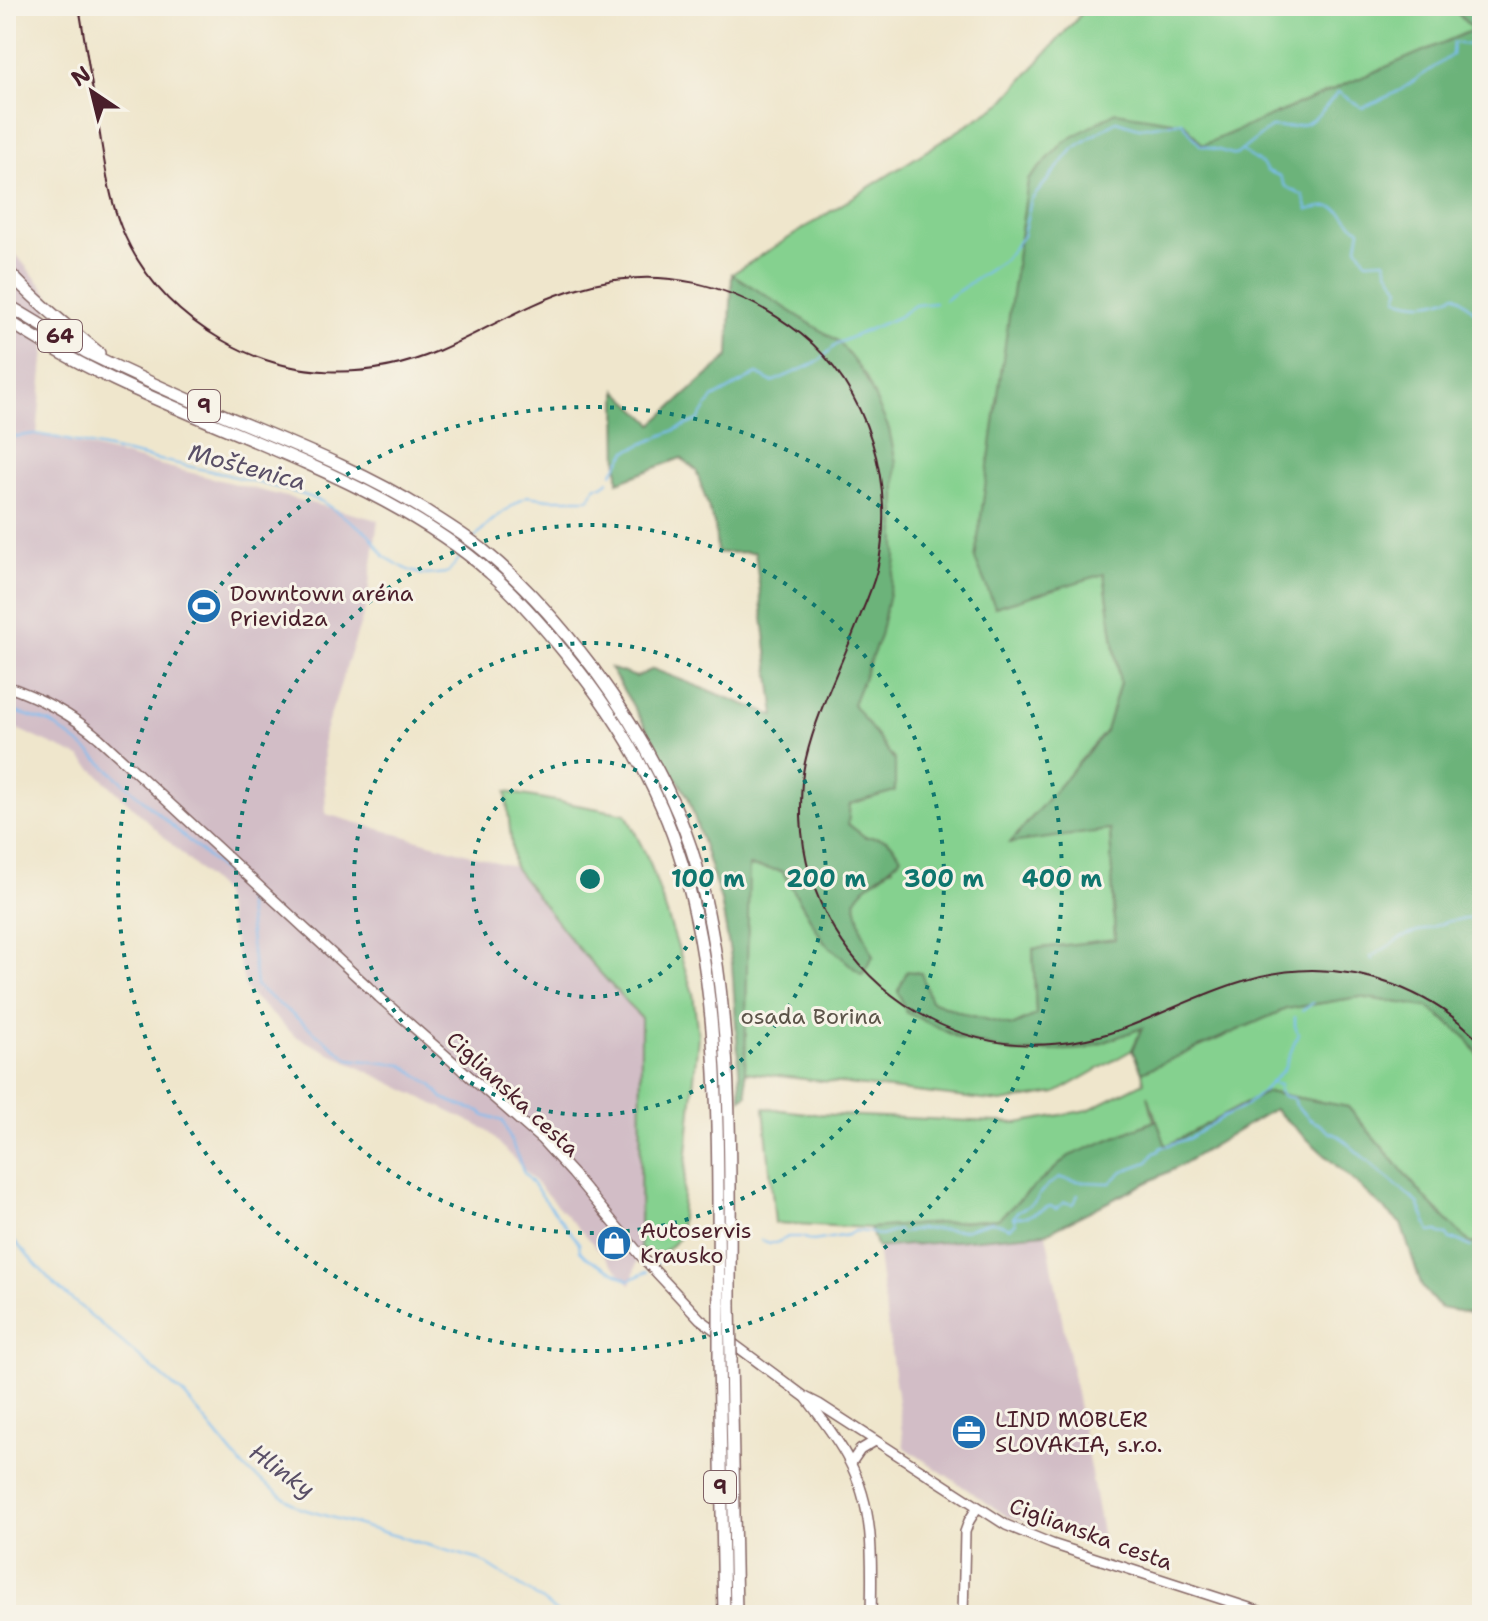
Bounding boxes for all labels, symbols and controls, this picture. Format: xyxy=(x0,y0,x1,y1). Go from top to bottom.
north arrow xyxy=(52,52,132,132)
text: N xyxy=(65,59,96,93)
road number: 64 xyxy=(38,320,82,352)
road number: 9 xyxy=(188,390,220,422)
water label: Moštenica xyxy=(185,436,309,498)
place label: Downtown aréna Prievidza xyxy=(230,579,414,633)
sports icon: Downtown aréna Prievidza xyxy=(185,587,223,625)
text: 100 m xyxy=(671,863,745,895)
text: 200 m xyxy=(786,863,866,895)
text: 300 m xyxy=(904,863,984,895)
text: 400 m xyxy=(1022,863,1102,895)
centre of rings xyxy=(576,865,604,893)
park label: osada Borina xyxy=(741,1002,882,1031)
street label: Ciglianska cesta xyxy=(440,1025,586,1163)
place label: Autoservis Krausko xyxy=(640,1216,752,1270)
shop icon: Autoservis Krausko xyxy=(595,1224,633,1262)
place label: LIND MOBLER SLOVAKIA, s.r.o. xyxy=(995,1405,1162,1459)
office icon: LIND MOBLER SLOVAKIA, s.r.o. xyxy=(950,1413,988,1451)
water label: Hlinky xyxy=(243,1436,321,1506)
road number: 9 xyxy=(704,1471,736,1503)
street label: Ciglianska cesta xyxy=(1005,1491,1177,1577)

